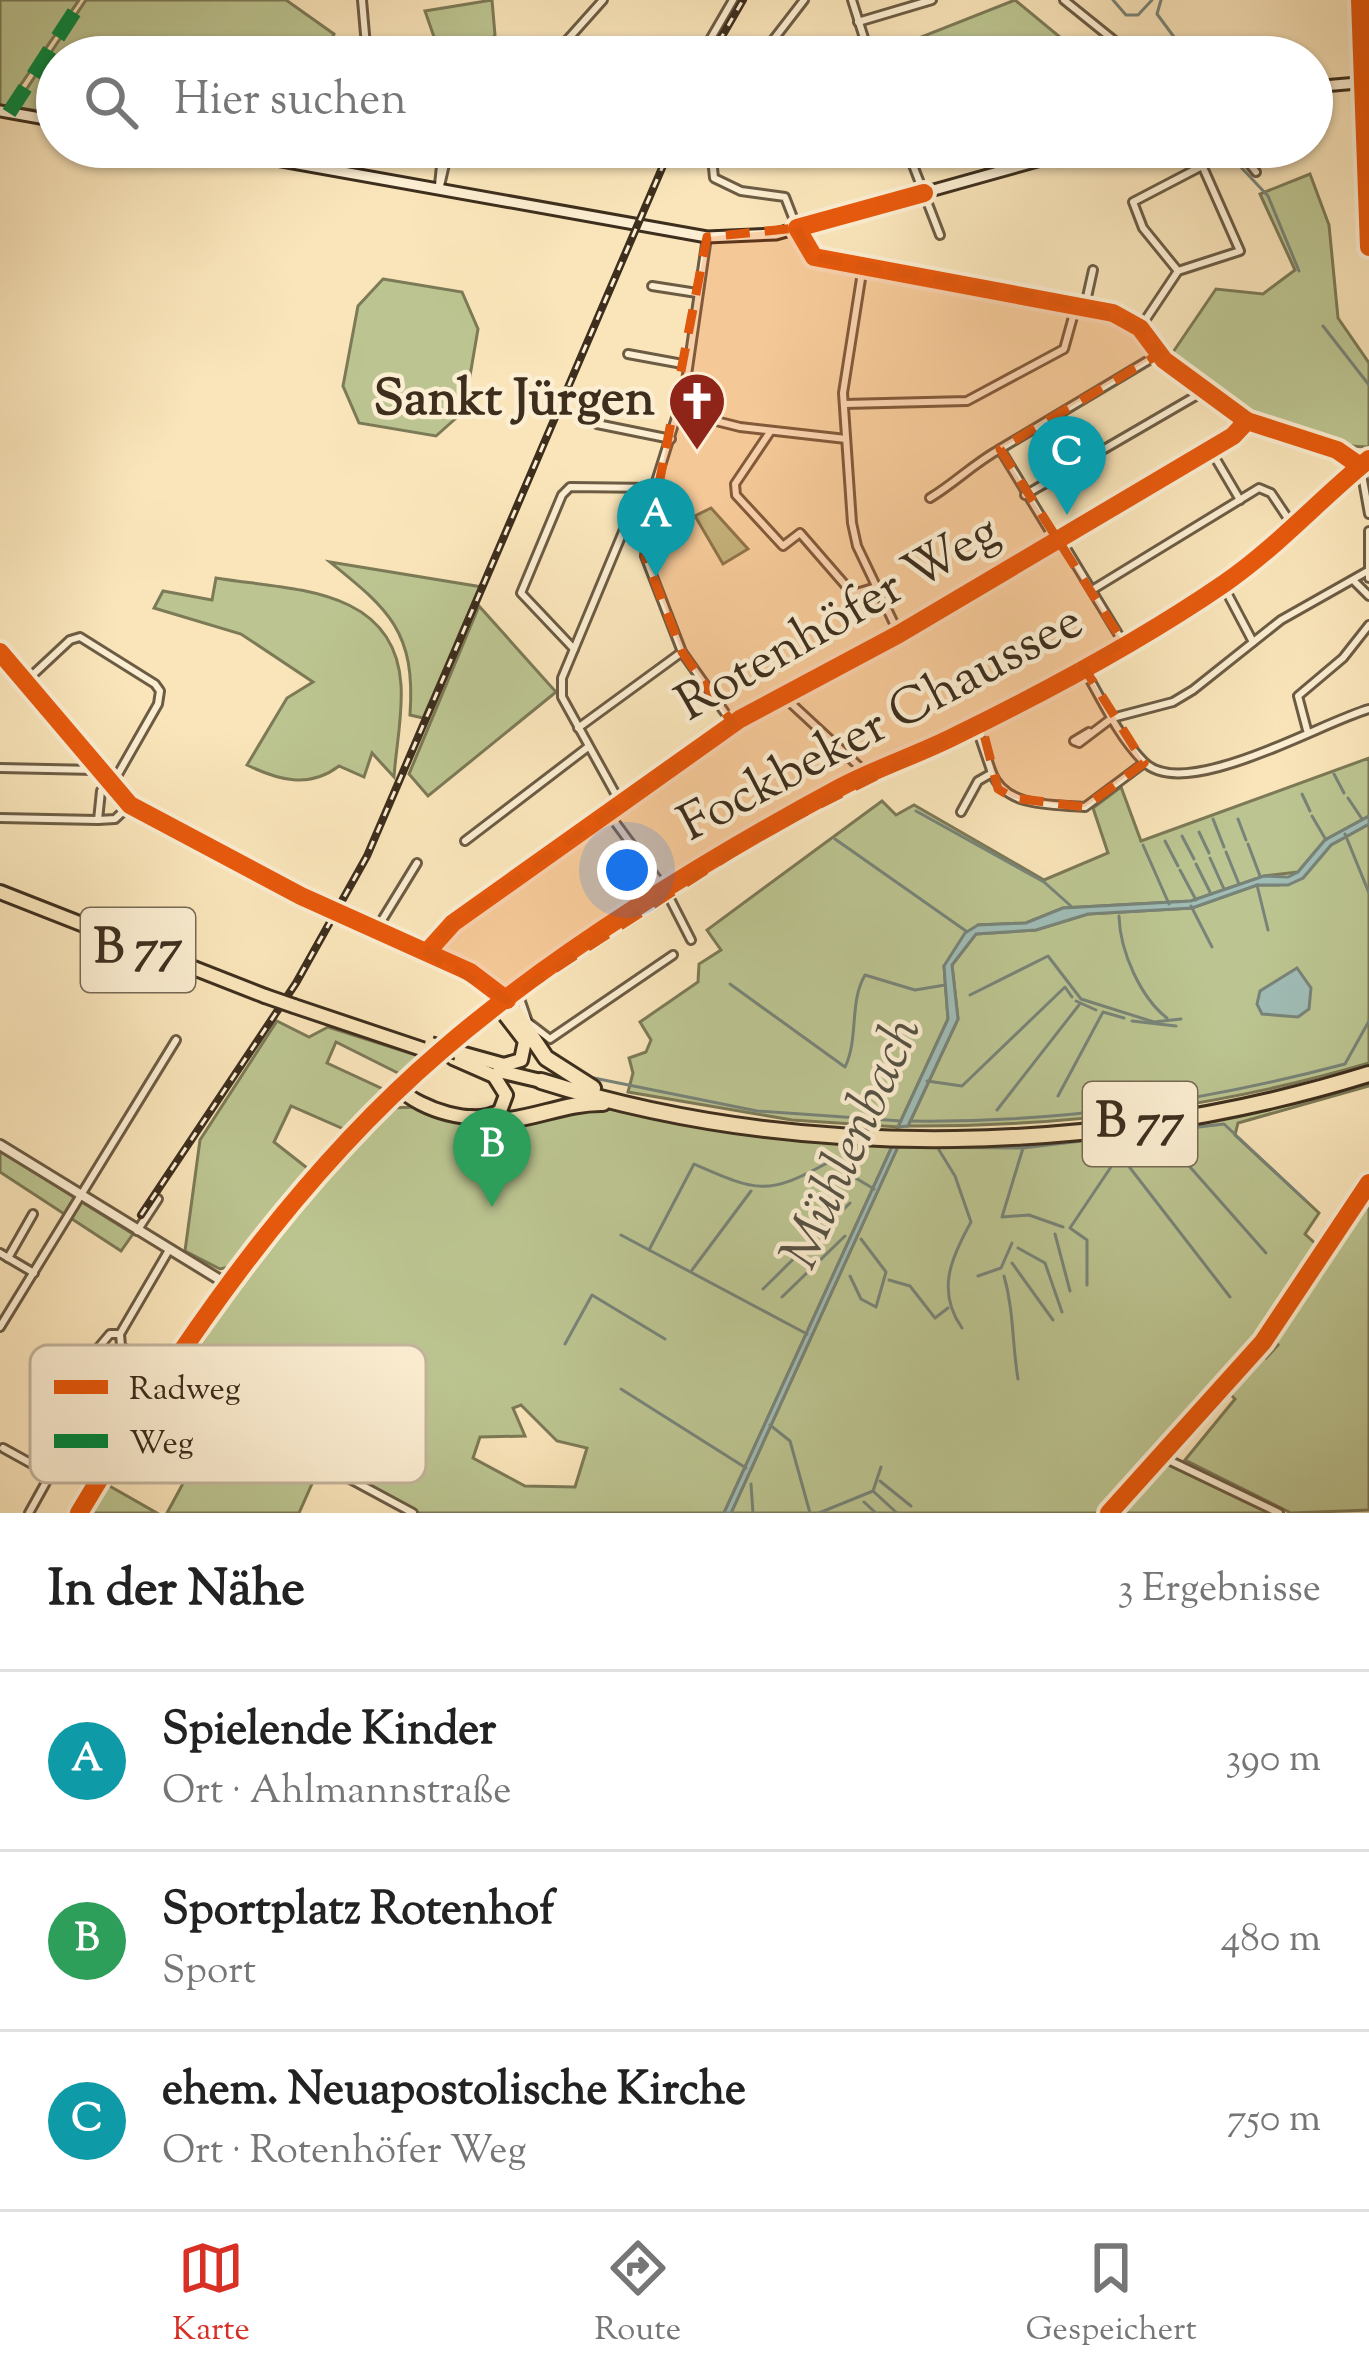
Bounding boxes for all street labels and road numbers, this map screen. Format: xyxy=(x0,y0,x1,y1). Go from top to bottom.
street label: Rotenhöfer Weg xyxy=(664,498,1014,742)
street label: Fockbeker Chaussee xyxy=(667,588,1097,862)
road number: B 77 xyxy=(81,908,195,992)
road number: B 77 xyxy=(1083,1082,1197,1166)

